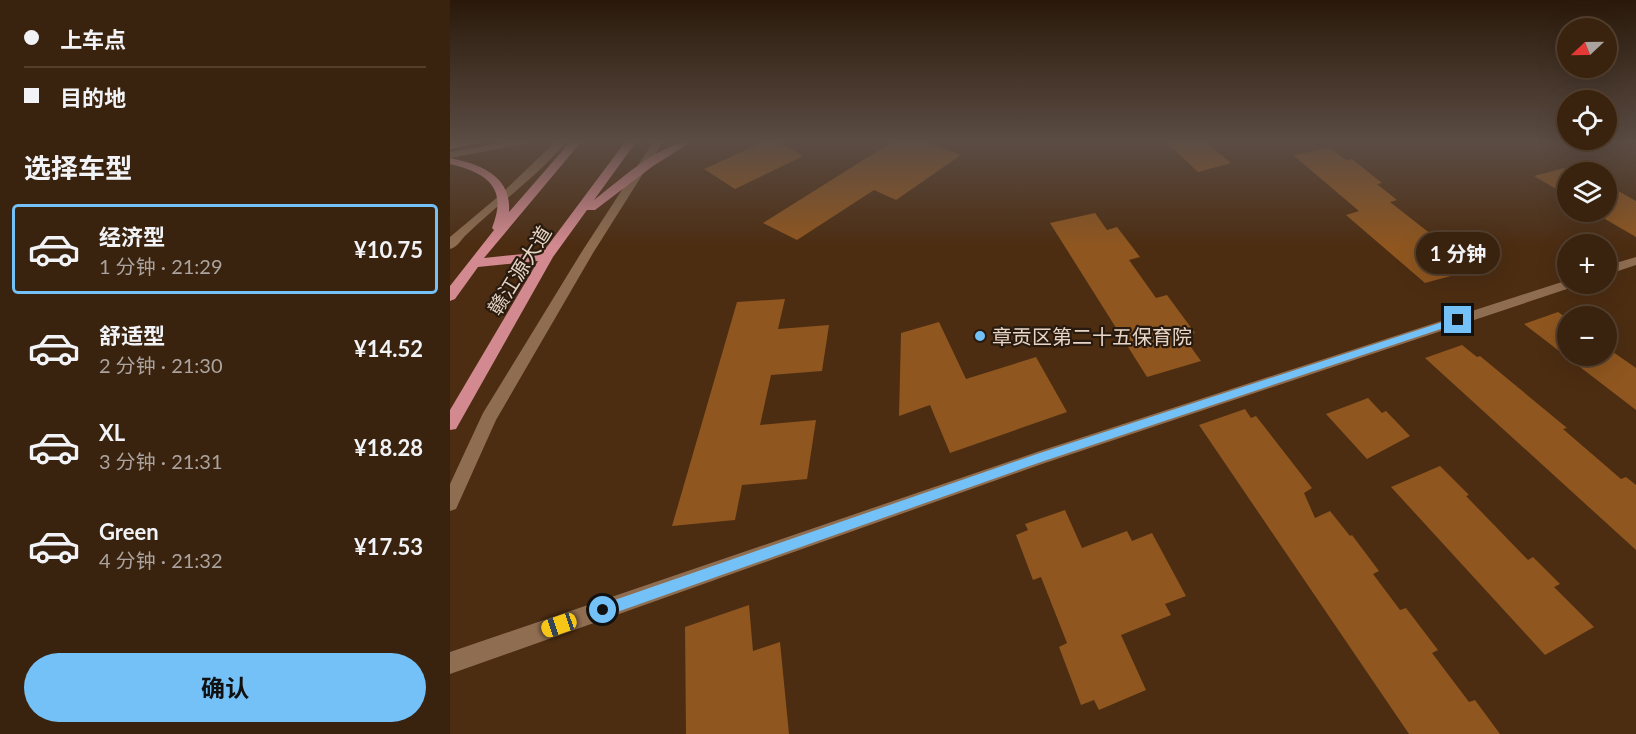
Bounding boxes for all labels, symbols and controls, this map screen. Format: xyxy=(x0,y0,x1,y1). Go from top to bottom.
north arrow xyxy=(1557,18,1617,78)
map controls xyxy=(1557,18,1617,366)
text: 上车点 xyxy=(60,26,126,53)
text: 目的地 xyxy=(60,84,126,111)
button: locate xyxy=(1557,90,1617,150)
text: 选择车型 xyxy=(24,151,132,184)
button: layers xyxy=(1557,162,1617,222)
street label: 赣江源大道 xyxy=(482,221,556,319)
icon: car xyxy=(27,222,81,276)
text: 经济型 xyxy=(99,223,165,250)
callout: 1 分钟 xyxy=(1416,233,1500,275)
button: + xyxy=(1557,234,1617,294)
text: ¥10.75 xyxy=(354,236,423,263)
text: 1 分钟 xyxy=(1430,241,1486,265)
text: 1 分钟 · 21:29 xyxy=(99,254,223,278)
route end xyxy=(1444,306,1471,333)
button: − xyxy=(1557,306,1617,366)
icon: car xyxy=(27,321,81,375)
text: 舒适型 xyxy=(99,322,165,349)
place label: 章贡区第二十五保育院 xyxy=(992,324,1192,348)
marker: 章贡区第二十五保育院 xyxy=(973,329,987,343)
text: ¥14.52 xyxy=(354,335,423,362)
text: 2 分钟 · 21:30 xyxy=(99,353,223,377)
text: XL xyxy=(99,419,125,446)
icon: car xyxy=(27,420,81,474)
text: ¥18.28 xyxy=(354,434,423,461)
text: 3 分钟 · 21:31 xyxy=(99,449,223,473)
text: Green xyxy=(99,518,159,545)
icon: car xyxy=(27,519,81,573)
text: ¥17.53 xyxy=(354,533,423,560)
text: 4 分钟 · 21:32 xyxy=(99,548,223,572)
route start xyxy=(589,596,616,623)
car xyxy=(539,611,579,639)
button: 确认 xyxy=(24,653,426,722)

